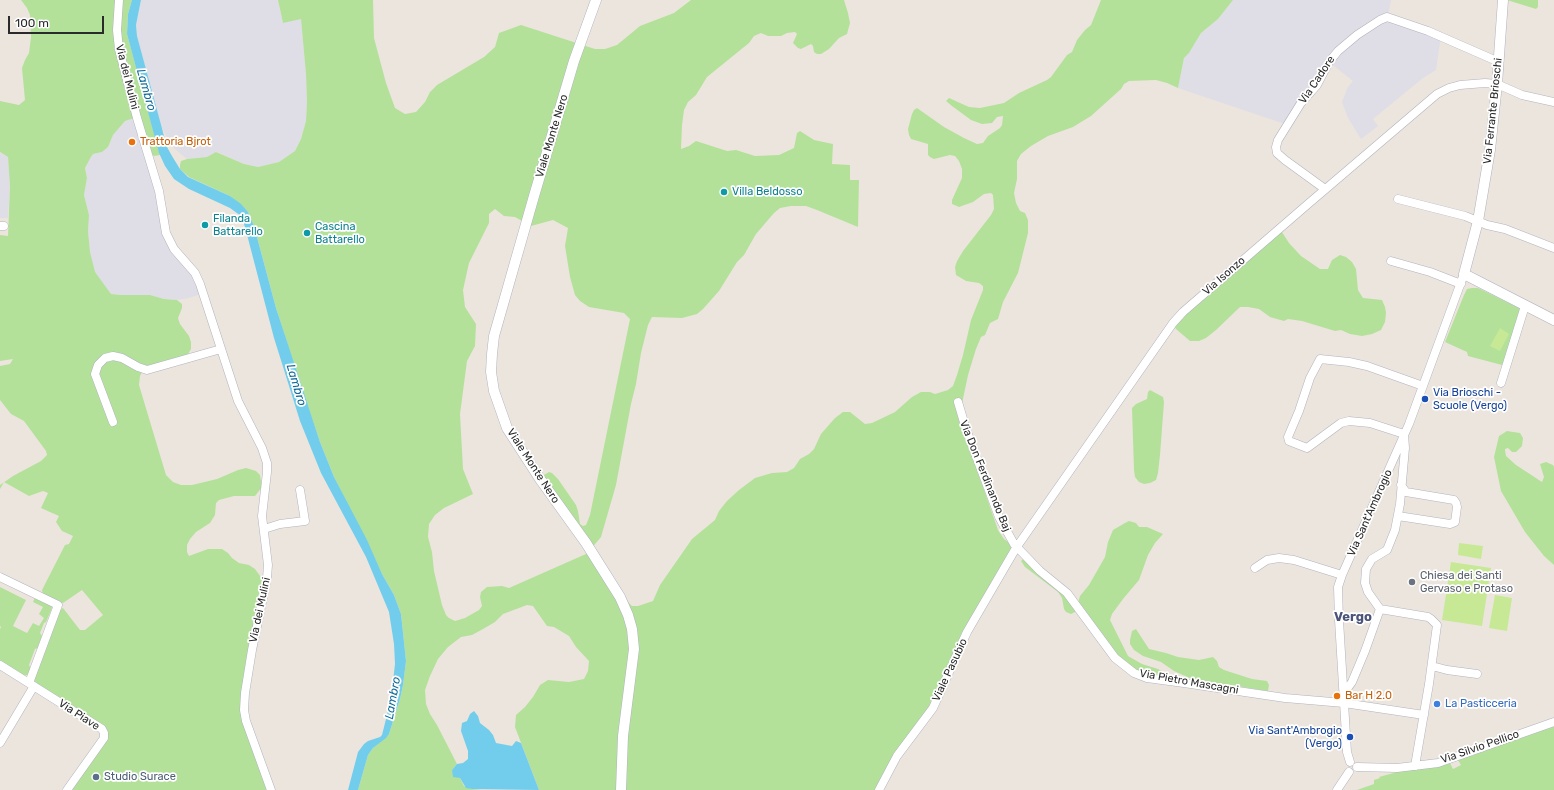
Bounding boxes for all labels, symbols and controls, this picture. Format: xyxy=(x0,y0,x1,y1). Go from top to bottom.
scale bar xyxy=(10,8,106,34)
text: 100 m xyxy=(15,16,49,30)
street label: Via dei Mulini xyxy=(113,43,141,111)
street label: Via Cadore xyxy=(1296,53,1338,107)
street label: Via Ferrante Brioschi xyxy=(1481,57,1505,165)
water label: Lambro xyxy=(133,67,159,113)
street label: Viale Monte Nero xyxy=(533,93,571,179)
place label: Trattoria Bjrot xyxy=(140,135,211,149)
marker: Trattoria Bjrot xyxy=(127,137,137,147)
place label: Villa Beldosso xyxy=(732,185,803,199)
marker: Villa Beldosso xyxy=(719,187,729,197)
place label: Filanda Battarello xyxy=(213,212,263,238)
marker: Filanda Battarello xyxy=(200,220,210,230)
place label: Cascina Battarello xyxy=(315,220,365,246)
marker: Cascina Battarello xyxy=(302,228,312,238)
street label: Via Isonzo xyxy=(1200,254,1248,298)
water label: Lambro xyxy=(283,362,309,408)
place label: Via Brioschi - Scuole (Vergo) xyxy=(1433,386,1507,412)
marker: Via Brioschi - Scuole (Vergo) xyxy=(1420,394,1430,404)
street label: Via Don Ferdinando Baj xyxy=(957,418,1013,534)
street label: Viale Monte Nero xyxy=(504,426,562,506)
street label: Via Sant'Ambrogio xyxy=(1345,468,1395,558)
place label: Chiesa dei Santi Gervaso e Protaso xyxy=(1420,569,1513,595)
street label: Via dei Mulini xyxy=(247,576,273,644)
marker: Chiesa dei Santi Gervaso e Protaso xyxy=(1407,577,1417,587)
district label: Vergo xyxy=(1334,609,1372,625)
street label: Viale Pasubio xyxy=(930,636,970,704)
street label: Via Pietro Mascagni xyxy=(1138,667,1240,697)
water label: Lambro xyxy=(382,676,404,720)
place label: Bar H 2.0 xyxy=(1345,689,1392,703)
marker: Bar H 2.0 xyxy=(1332,691,1342,701)
street label: Via Piave xyxy=(56,697,102,733)
place label: La Pasticceria xyxy=(1445,697,1517,711)
marker: La Pasticceria xyxy=(1432,699,1442,709)
place label: Via Sant'Ambrogio (Vergo) xyxy=(1248,724,1342,750)
street label: Via Silvio Pellico xyxy=(1439,727,1521,767)
marker: Via Sant'Ambrogio (Vergo) xyxy=(1345,732,1355,742)
place label: Studio Surace xyxy=(104,770,176,784)
marker: Studio Surace xyxy=(91,772,101,782)

